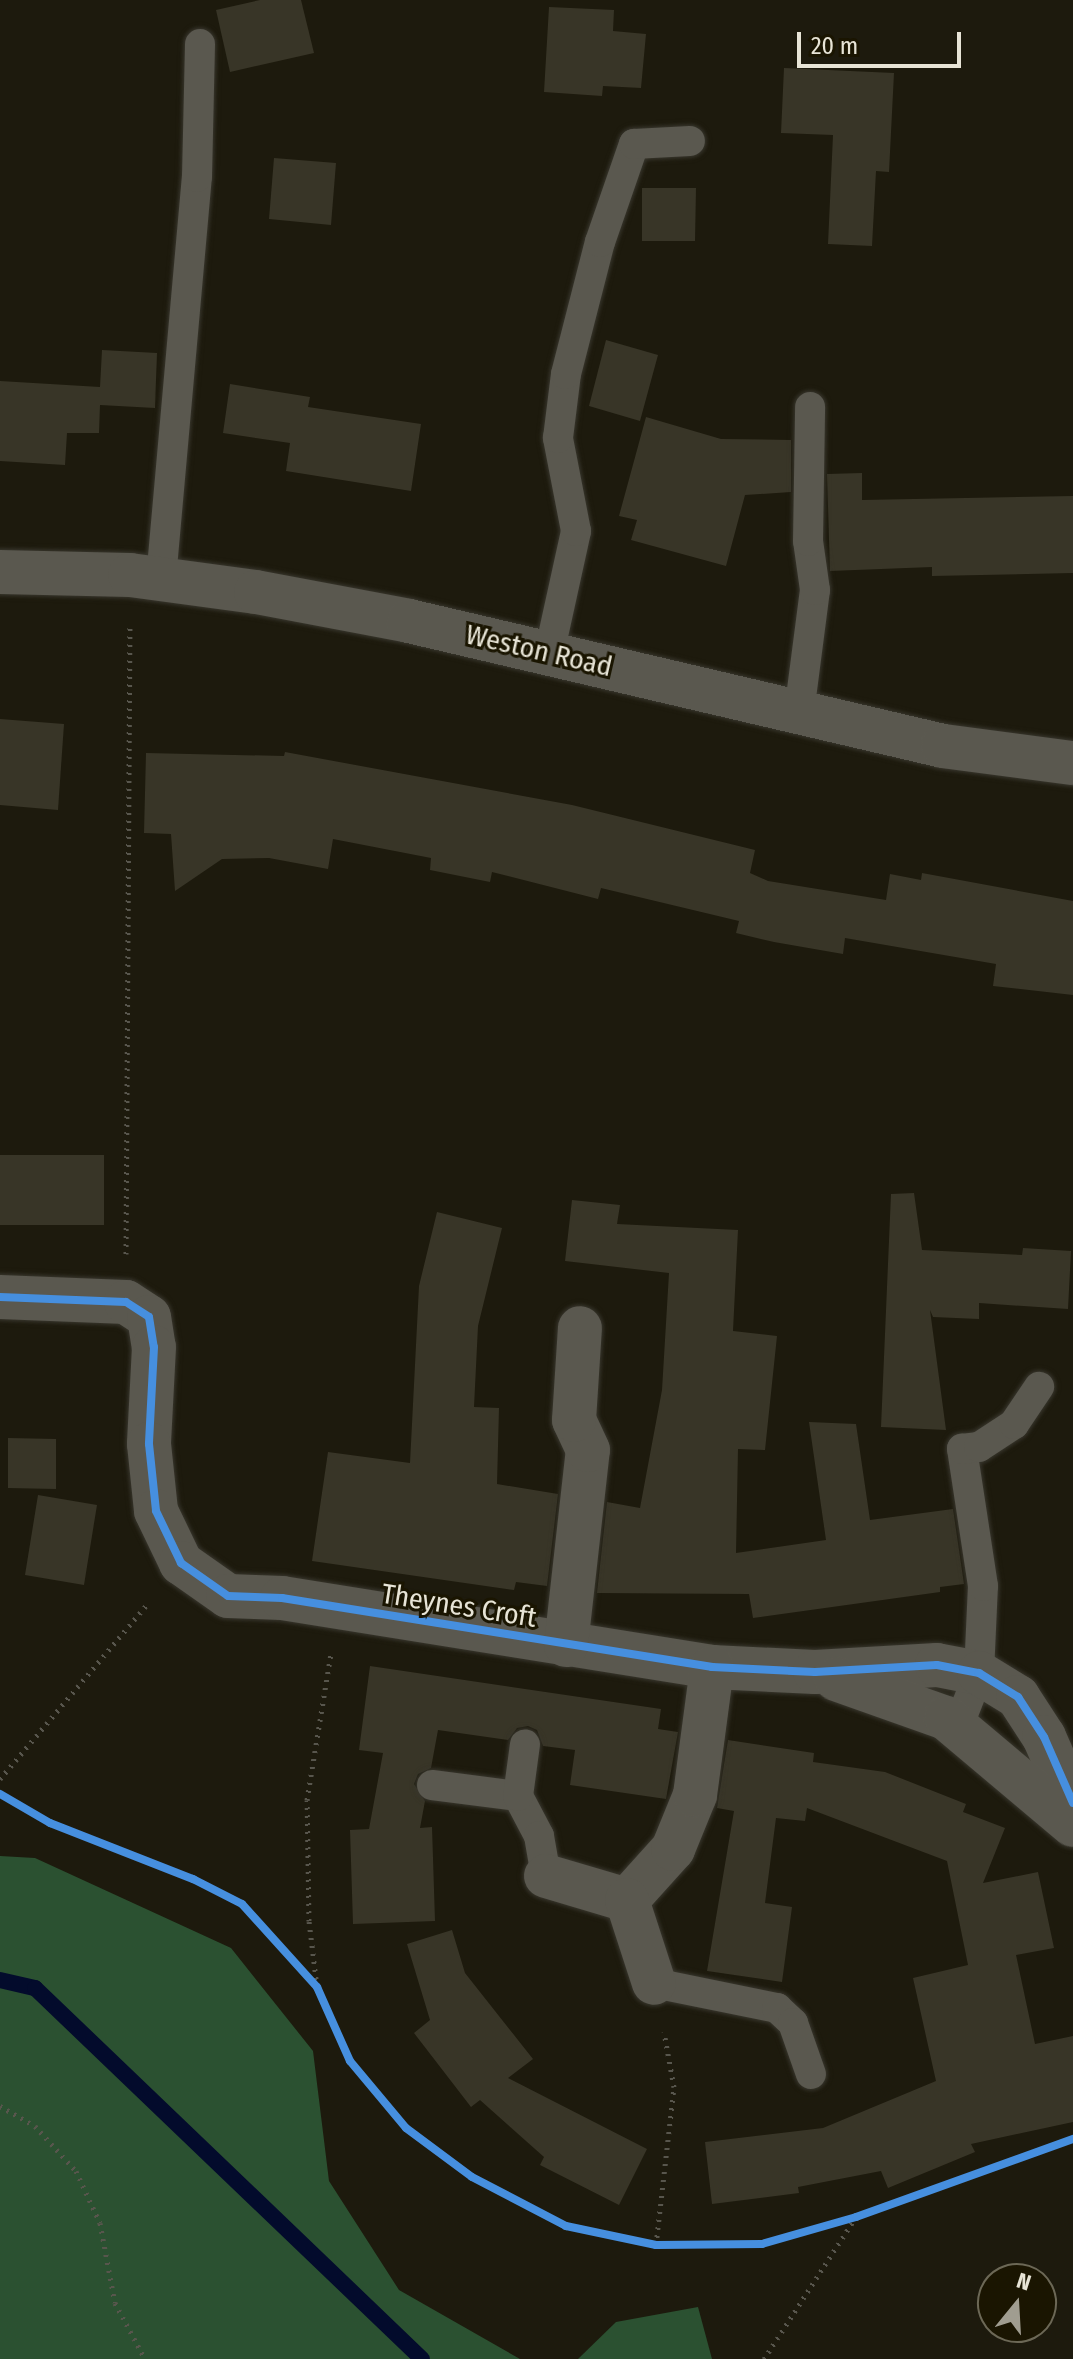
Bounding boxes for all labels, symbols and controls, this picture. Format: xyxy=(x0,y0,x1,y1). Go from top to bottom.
scale bar xyxy=(801,16,965,66)
text: 20 m xyxy=(811,32,858,60)
street label: Weston Road xyxy=(462,618,616,684)
street label: Theynes Croft xyxy=(379,1577,539,1635)
north arrow xyxy=(977,2263,1057,2343)
text: N xyxy=(1014,2267,1034,2296)

